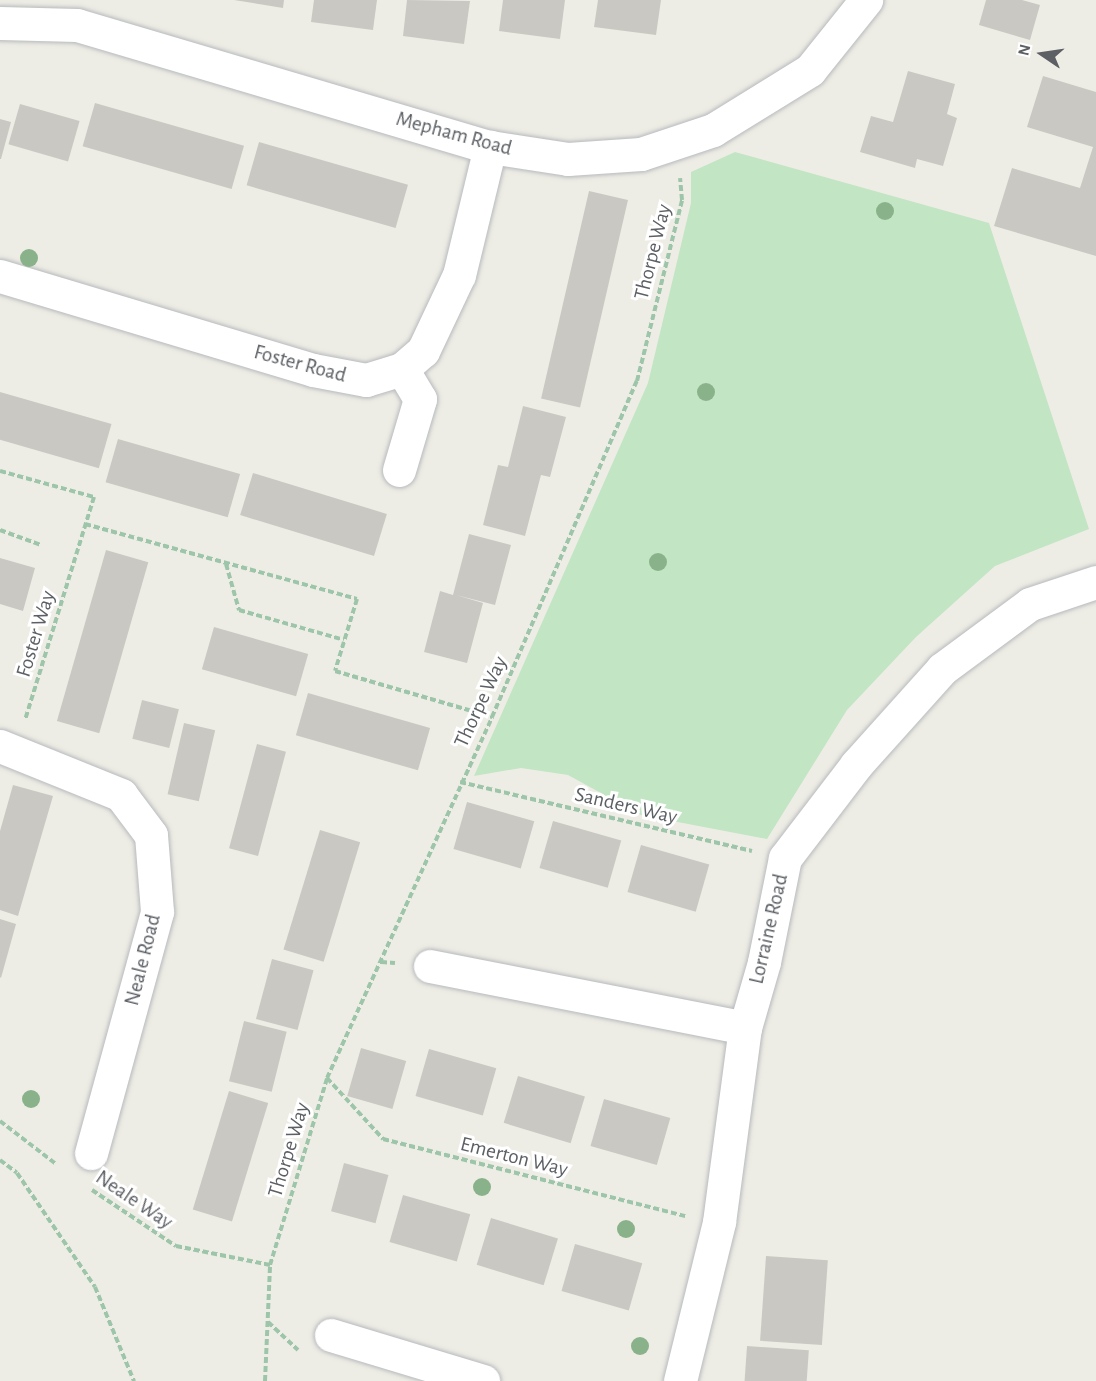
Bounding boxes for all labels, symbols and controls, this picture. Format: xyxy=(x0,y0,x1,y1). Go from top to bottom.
north arrow xyxy=(1012,24,1072,84)
text: N xyxy=(1015,43,1034,57)
street label: Mepham Road xyxy=(393,106,515,162)
street label: Thorpe Way xyxy=(629,202,677,302)
street label: Foster Road xyxy=(251,340,349,388)
street label: Foster Way xyxy=(11,588,61,680)
street label: Thorpe Way xyxy=(449,652,513,752)
street label: Sanders Way xyxy=(572,782,680,830)
street label: Lorraine Road xyxy=(744,871,794,987)
street label: Neale Road xyxy=(119,912,167,1008)
street label: Thorpe Way xyxy=(263,1100,315,1200)
street label: Emerton Way xyxy=(458,1131,570,1183)
street label: Neale Way xyxy=(91,1165,177,1235)

